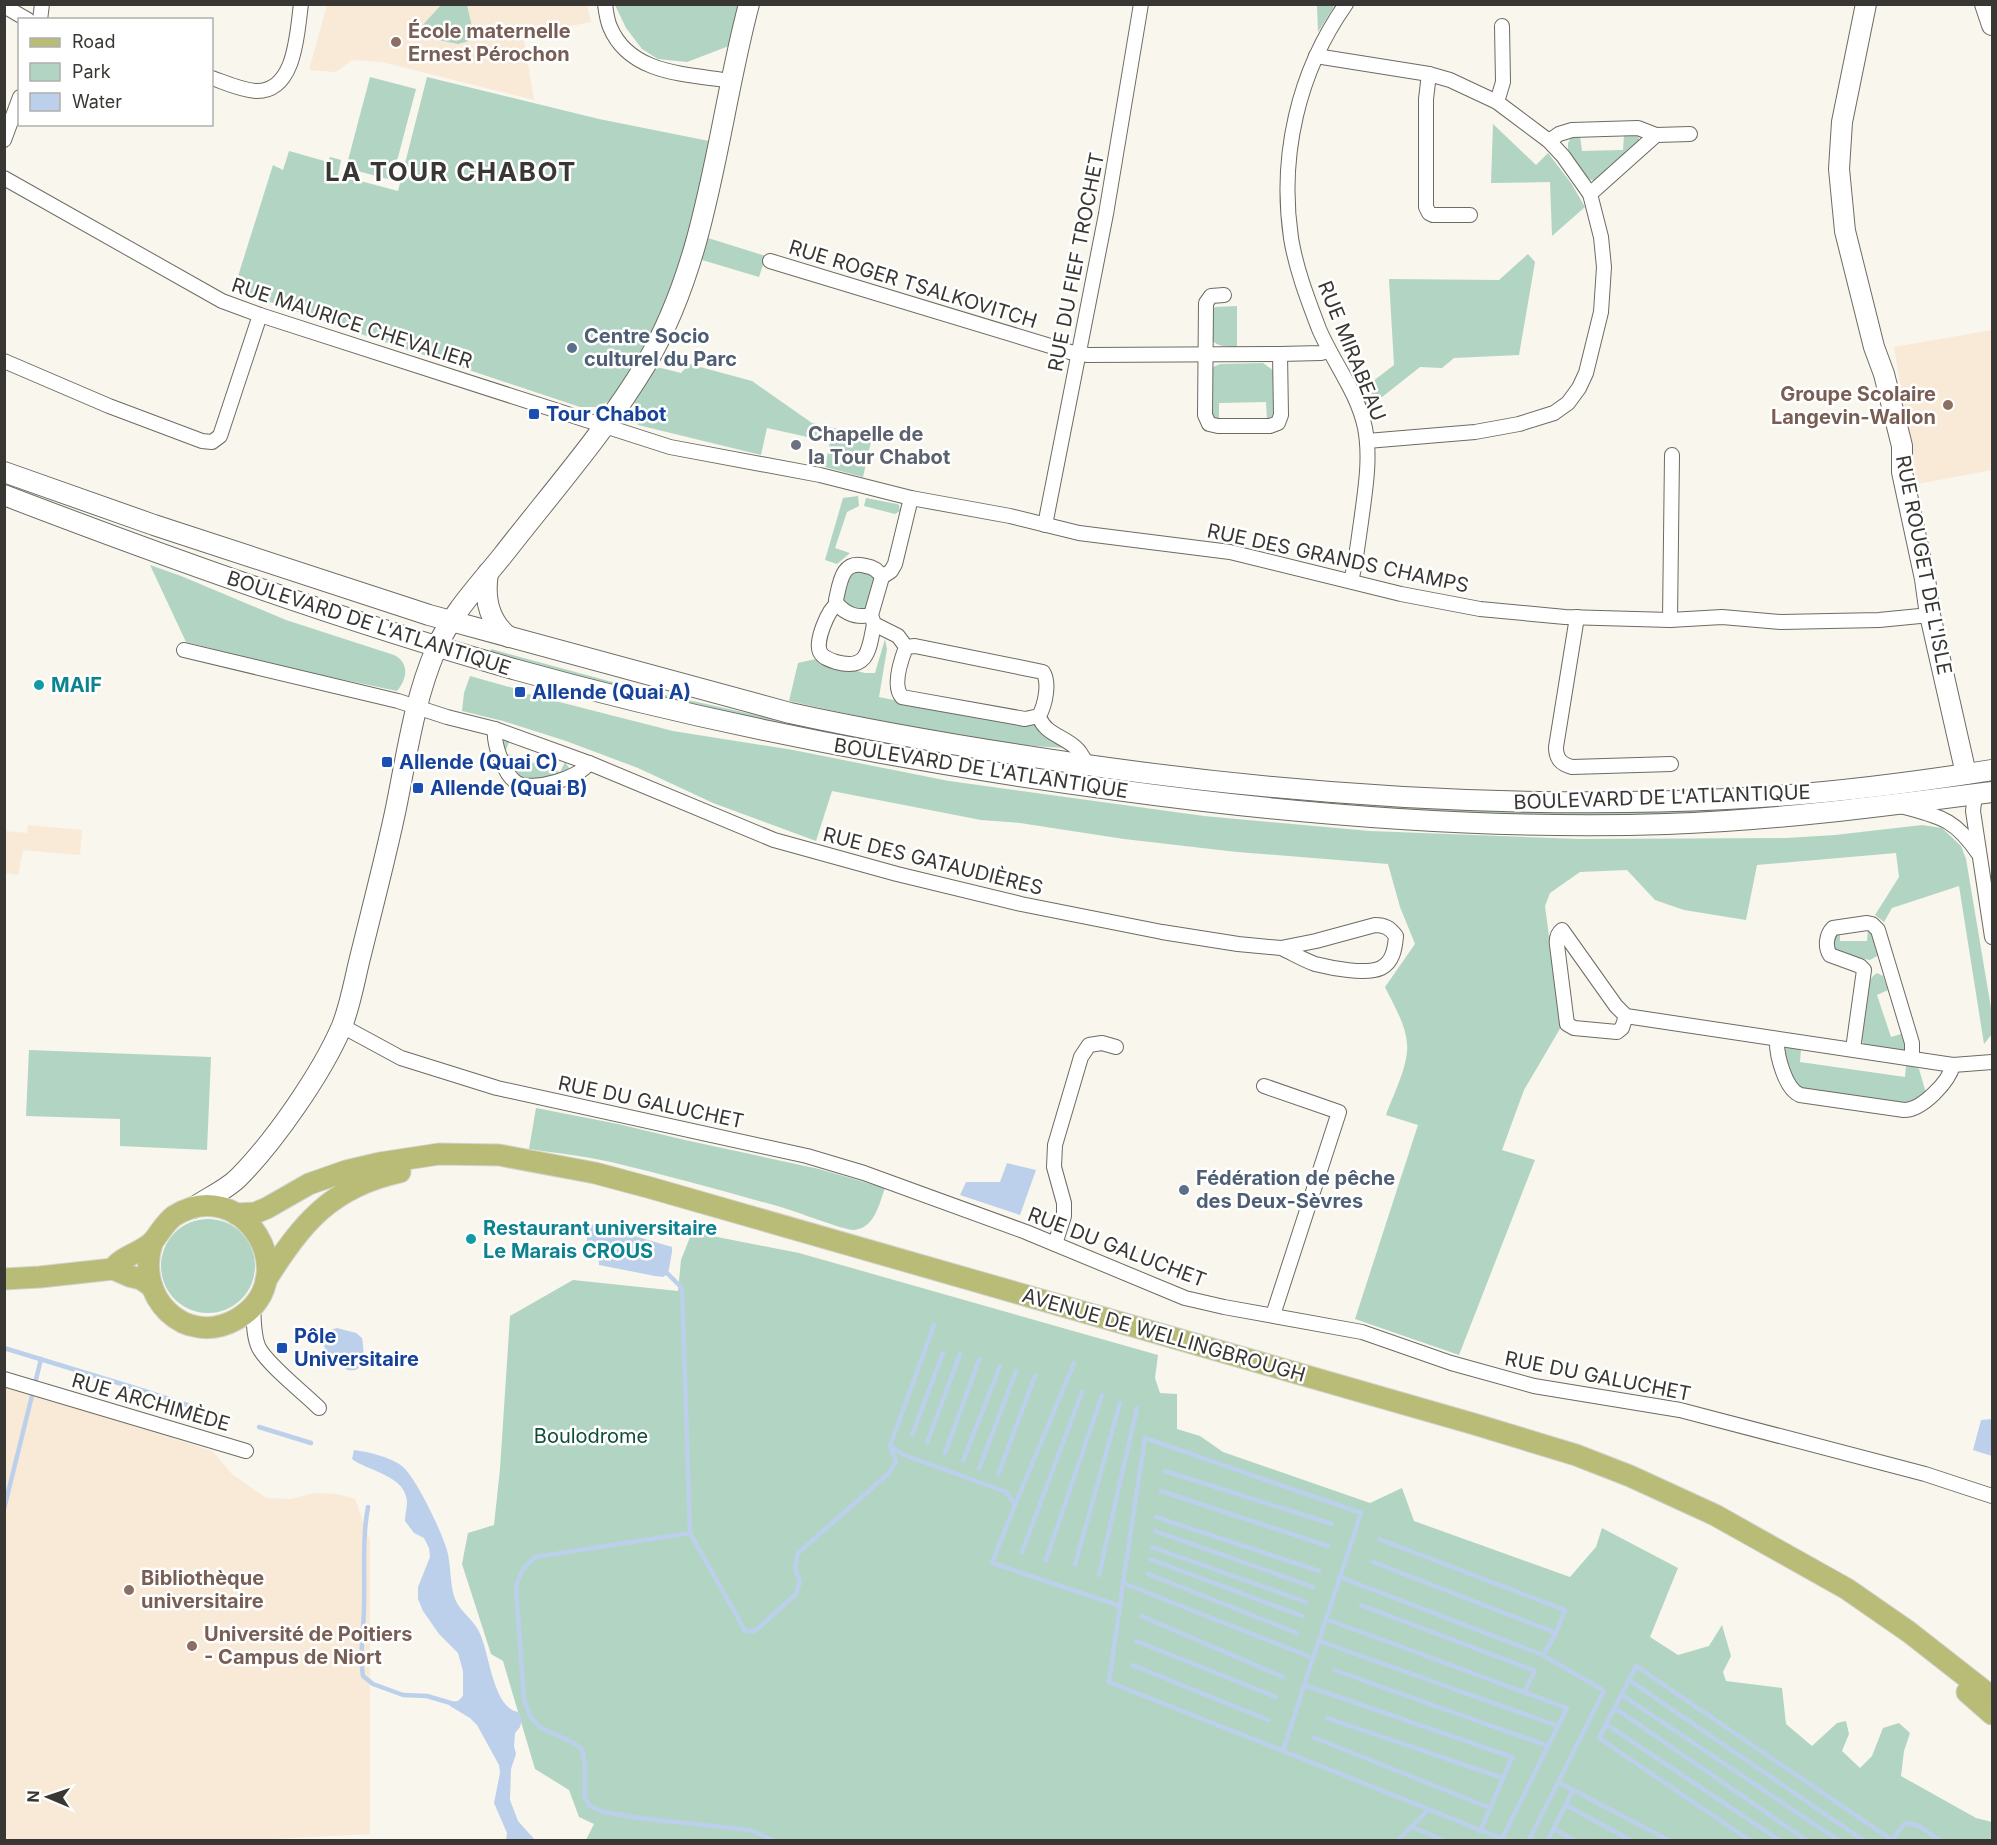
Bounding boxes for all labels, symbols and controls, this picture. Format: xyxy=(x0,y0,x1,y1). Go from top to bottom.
legend xyxy=(18,18,213,126)
place label: École maternelle Ernest Pérochon xyxy=(408,18,571,66)
text: Road xyxy=(72,31,115,52)
marker: École maternelle Ernest Pérochon xyxy=(389,35,403,49)
text: Park xyxy=(72,61,111,82)
text: Water xyxy=(72,91,122,112)
street label: RUE DU FIEF TROCHET xyxy=(1043,151,1109,373)
district label: LA TOUR CHABOT xyxy=(325,156,577,187)
street label: RUE ROGER TSALKOVITCH xyxy=(786,235,1040,333)
street label: RUE MAURICE CHEVALIER xyxy=(229,273,475,373)
street label: RUE MIRABEAU xyxy=(1313,277,1391,425)
place label: Centre Socio culturel du Parc xyxy=(584,324,737,371)
marker: Centre Socio culturel du Parc xyxy=(565,341,579,355)
place label: Groupe Scolaire Langevin-Wallon xyxy=(1771,382,1936,429)
marker: Groupe Scolaire Langevin-Wallon xyxy=(1941,398,1955,412)
place label: Tour Chabot xyxy=(546,402,666,426)
marker: Tour Chabot xyxy=(527,407,541,421)
place label: Chapelle de la Tour Chabot xyxy=(808,422,950,469)
marker: Chapelle de la Tour Chabot xyxy=(789,438,803,452)
street label: RUE ROUGET DE L'ISLE xyxy=(1891,453,1957,677)
street label: RUE DES GRANDS CHAMPS xyxy=(1205,519,1471,597)
street label: BOULEVARD DE L'ATLANTIQUE xyxy=(224,566,514,680)
place label: MAIF xyxy=(51,673,102,697)
marker: MAIF xyxy=(32,678,46,692)
place label: Allende (Quai A) xyxy=(532,680,691,704)
marker: Allende (Quai A) xyxy=(513,685,527,699)
street label: BOULEVARD DE L'ATLANTIQUE xyxy=(832,733,1130,803)
place label: Allende (Quai C) xyxy=(399,750,558,774)
marker: Allende (Quai C) xyxy=(380,755,394,769)
place label: Allende (Quai B) xyxy=(430,776,587,800)
street label: BOULEVARD DE L'ATLANTIQUE xyxy=(1513,780,1811,814)
marker: Allende (Quai B) xyxy=(411,781,425,795)
street label: RUE DES GATAUDIÈRES xyxy=(820,821,1046,900)
street label: RUE DU GALUCHET xyxy=(556,1071,746,1133)
place label: Fédération de pêche des Deux-Sèvres xyxy=(1196,1166,1395,1213)
marker: Fédération de pêche des Deux-Sèvres xyxy=(1177,1183,1191,1197)
street label: RUE DU GALUCHET xyxy=(1024,1202,1210,1292)
place label: Restaurant universitaire Le Marais CROUS xyxy=(483,1216,717,1263)
marker: Restaurant universitaire Le Marais CROUS xyxy=(464,1232,478,1246)
street label: AVENUE DE WELLINGBROUGH xyxy=(1020,1283,1308,1387)
place label: Pôle Universitaire xyxy=(294,1324,419,1371)
marker: Pôle Universitaire xyxy=(275,1341,289,1355)
street label: RUE DU GALUCHET xyxy=(1503,1346,1693,1406)
street label: RUE ARCHIMÈDE xyxy=(69,1367,233,1436)
park label: Boulodrome xyxy=(534,1424,648,1448)
place label: Bibliothèque universitaire xyxy=(141,1566,264,1613)
marker: Bibliothèque universitaire xyxy=(122,1583,136,1597)
place label: Université de Poitiers - Campus de Niort xyxy=(204,1622,412,1669)
marker: Université de Poitiers - Campus de Niort xyxy=(185,1639,199,1653)
north arrow xyxy=(18,1767,78,1827)
text: N xyxy=(23,1790,43,1803)

